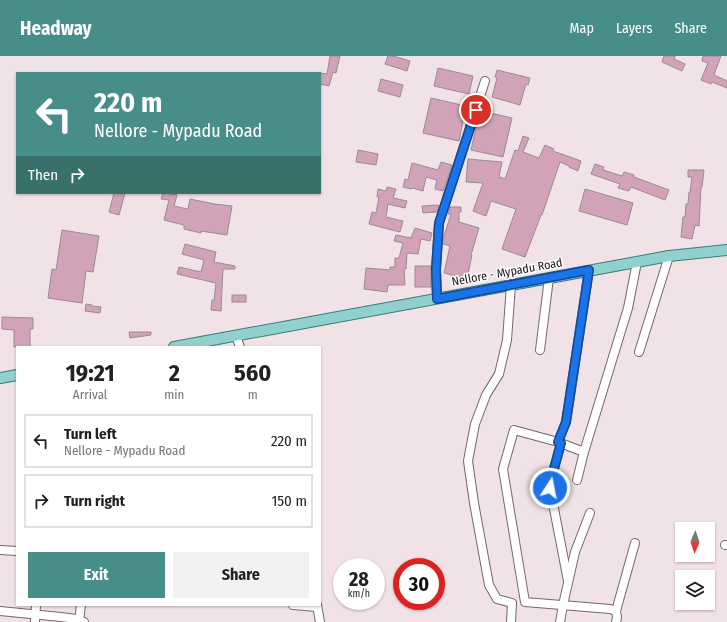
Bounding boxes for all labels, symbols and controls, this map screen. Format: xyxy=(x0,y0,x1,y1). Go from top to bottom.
text: Headway xyxy=(20,17,92,40)
text: Map xyxy=(570,20,594,37)
text: Layers xyxy=(616,20,652,37)
text: Share xyxy=(674,20,707,37)
text: 220 m xyxy=(94,86,162,119)
icon: left xyxy=(28,88,80,140)
pin xyxy=(459,93,493,127)
icon: arrive xyxy=(465,99,487,121)
text: Nellore - Mypadu Road xyxy=(94,120,262,142)
icon: right xyxy=(66,164,88,186)
text: Then xyxy=(28,166,58,184)
street label: Nellore - Mypadu Road xyxy=(451,255,563,289)
text: 19:21 xyxy=(66,359,115,387)
text: 2 xyxy=(169,359,180,387)
text: 560 xyxy=(234,359,271,387)
text: Arrival xyxy=(73,387,107,402)
text: min xyxy=(164,387,184,402)
text: m xyxy=(248,387,258,402)
text: Turn left xyxy=(64,425,117,443)
icon: left xyxy=(30,430,52,452)
text: 220 m xyxy=(271,432,307,450)
text: Nellore - Mypadu Road xyxy=(64,443,185,458)
position arrow xyxy=(529,467,571,509)
icon: right xyxy=(30,490,52,512)
text: Turn right xyxy=(64,492,125,510)
text: 150 m xyxy=(271,492,307,510)
north arrow xyxy=(675,522,715,562)
map controls xyxy=(675,522,715,610)
button: Exit xyxy=(28,552,165,598)
button: Share xyxy=(173,552,309,598)
speed limit sign: 30 xyxy=(393,558,445,610)
text: 28 xyxy=(349,567,369,591)
button: layers xyxy=(675,570,715,610)
text: km/h xyxy=(348,588,370,600)

